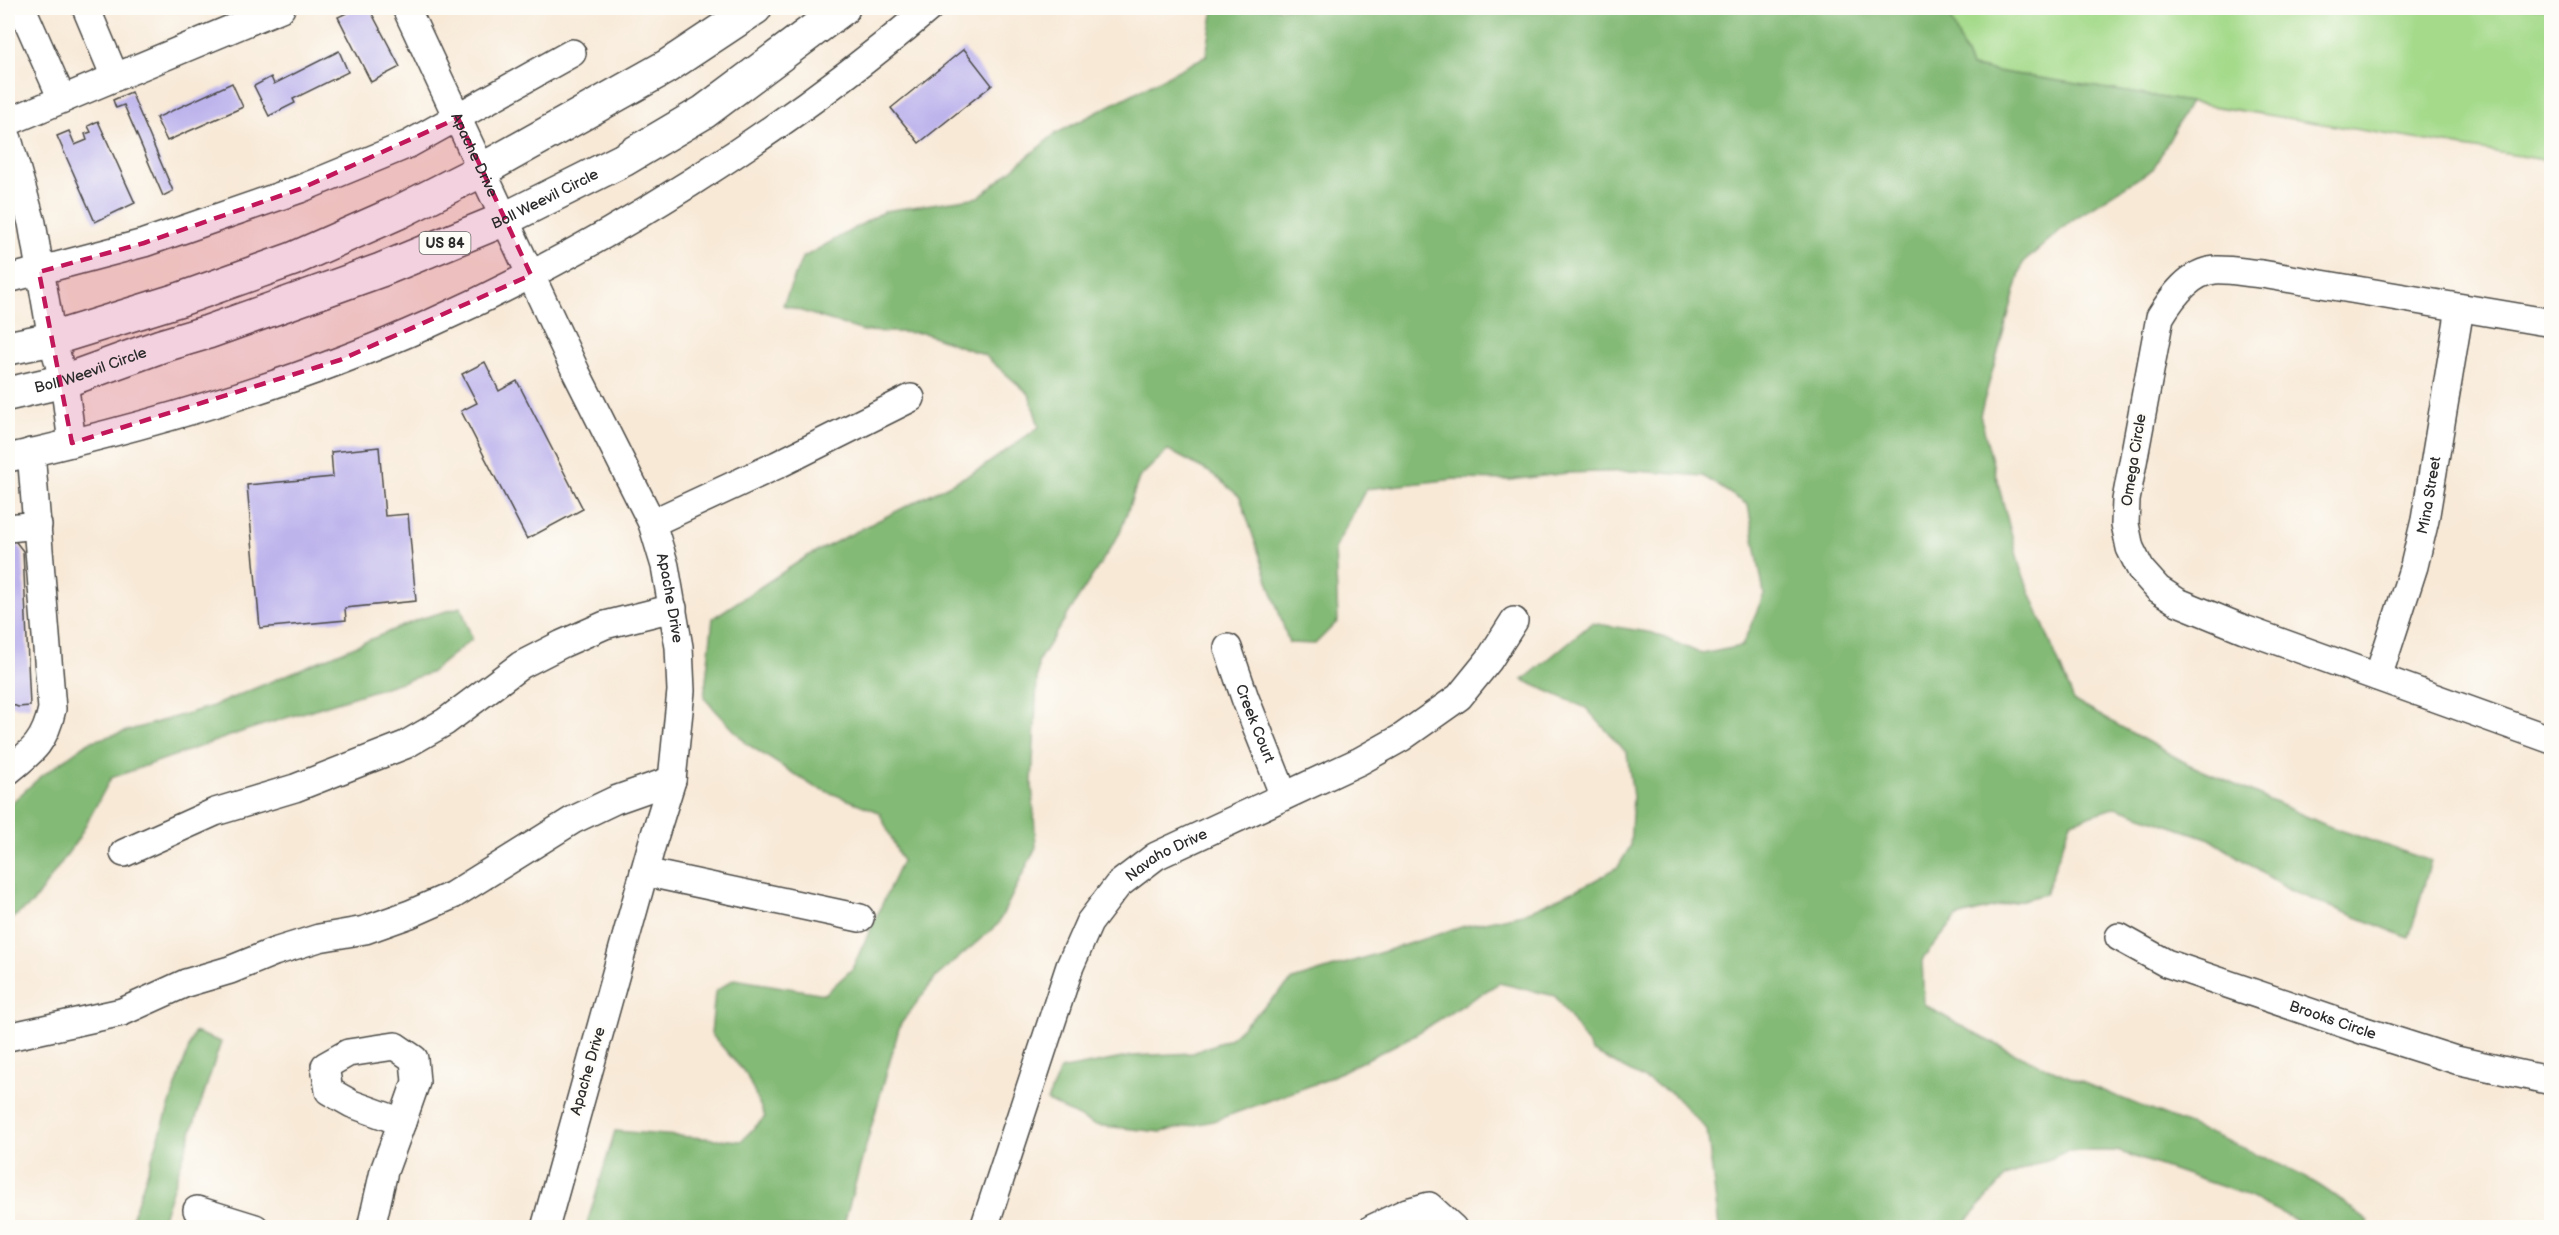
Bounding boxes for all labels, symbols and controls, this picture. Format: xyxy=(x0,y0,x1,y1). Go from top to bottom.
street label: Apache Drive xyxy=(447,110,502,200)
street label: Boll Weevil Circle xyxy=(488,164,602,233)
road number: US 84 xyxy=(420,232,470,254)
street label: Boll Weevil Circle xyxy=(33,342,149,397)
street label: Omega Circle xyxy=(2117,412,2151,508)
street label: Mina Street xyxy=(2412,455,2445,536)
street label: Apache Drive xyxy=(652,551,688,644)
street label: Creek Court xyxy=(1231,682,1279,766)
street label: Navaho Drive xyxy=(1122,824,1210,885)
street label: Brooks Circle xyxy=(2287,996,2379,1044)
street label: Apache Drive xyxy=(566,1025,610,1117)

